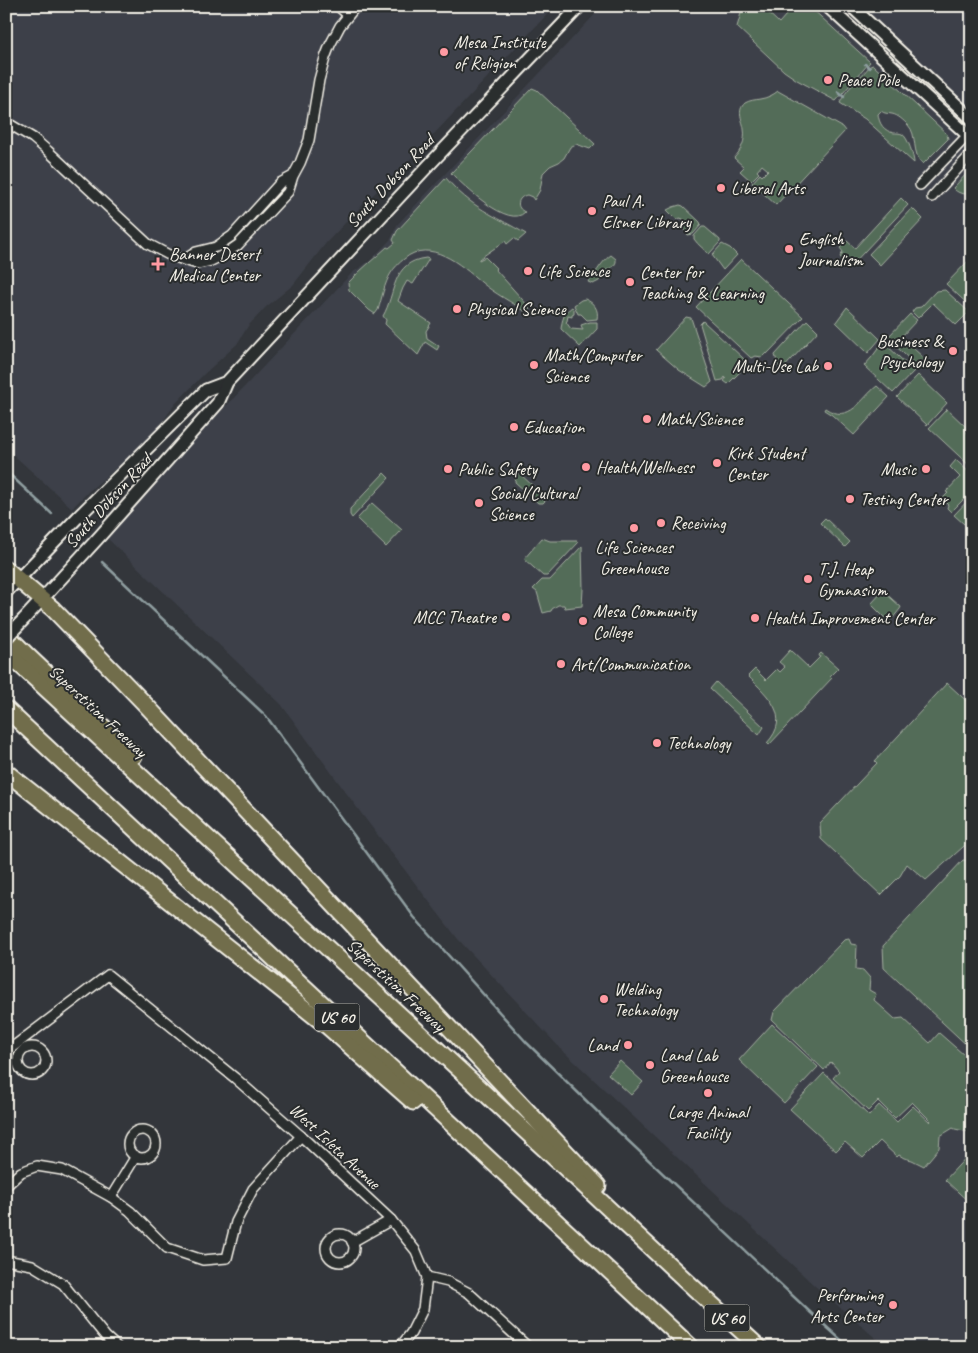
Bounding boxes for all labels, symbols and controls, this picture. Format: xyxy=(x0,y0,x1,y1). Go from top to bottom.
place label: Mesa Institute of Religion xyxy=(454,31,547,74)
marker: Mesa Institute of Religion xyxy=(438,46,450,58)
place label: Peace Pole xyxy=(838,69,900,91)
marker: Peace Pole xyxy=(822,74,834,86)
street label: South Dobson Road xyxy=(341,128,441,232)
place label: Liberal Arts xyxy=(731,177,806,199)
marker: Liberal Arts xyxy=(715,182,727,194)
place label: Paul A. Elsner Library xyxy=(602,190,693,233)
marker: Paul A. Elsner Library xyxy=(586,205,598,217)
place label: English Journalism xyxy=(798,228,864,271)
place label: Banner Desert Medical Center xyxy=(169,243,263,286)
marker: English Journalism xyxy=(783,243,795,255)
marker: Banner Desert Medical Center xyxy=(151,257,165,271)
place label: Life Science xyxy=(538,260,611,282)
place label: Center for Teaching & Learning xyxy=(640,261,766,304)
marker: Life Science xyxy=(522,265,534,277)
marker: Center for Teaching & Learning xyxy=(624,276,636,288)
place label: Physical Science xyxy=(467,298,567,320)
marker: Physical Science xyxy=(451,303,463,315)
place label: Business & Psychology xyxy=(877,330,945,373)
place label: Math/Computer Science xyxy=(544,344,644,387)
marker: Business & Psychology xyxy=(947,345,959,357)
place label: Multi-Use Lab xyxy=(732,355,819,377)
marker: Math/Computer Science xyxy=(528,359,540,371)
marker: Multi-Use Lab xyxy=(822,360,834,372)
place label: Math/Science xyxy=(657,408,744,430)
marker: Math/Science xyxy=(641,413,653,425)
place label: Education xyxy=(524,416,585,438)
marker: Education xyxy=(508,421,520,433)
place label: Kirk Student Center xyxy=(727,442,808,485)
street label: South Dobson Road xyxy=(60,447,158,553)
place label: Health/Wellness xyxy=(596,456,696,478)
marker: Kirk Student Center xyxy=(711,457,723,469)
place label: Public Safety xyxy=(458,458,539,480)
place label: Music xyxy=(881,458,917,480)
marker: Health/Wellness xyxy=(580,461,592,473)
marker: Public Safety xyxy=(442,463,454,475)
marker: Music xyxy=(920,463,932,475)
place label: Social/Cultural Science xyxy=(489,482,581,525)
place label: Testing Center xyxy=(860,488,950,510)
marker: Testing Center xyxy=(844,493,856,505)
marker: Social/Cultural Science xyxy=(473,497,485,509)
place label: Receiving xyxy=(671,512,727,534)
marker: Receiving xyxy=(655,517,667,529)
marker: Life Sciences Greenhouse xyxy=(628,522,640,534)
place label: Life Sciences Greenhouse xyxy=(595,536,675,579)
place label: T.J. Heap Gymnasium xyxy=(818,558,888,601)
marker: T.J. Heap Gymnasium xyxy=(802,573,814,585)
place label: Mesa Community College xyxy=(593,600,698,643)
place label: MCC Theatre xyxy=(413,606,497,628)
place label: Health Improvement Center xyxy=(765,607,937,629)
marker: MCC Theatre xyxy=(500,611,512,623)
marker: Health Improvement Center xyxy=(749,612,761,624)
marker: Mesa Community College xyxy=(577,615,589,627)
place label: Art/Communication xyxy=(571,653,691,675)
marker: Art/Communication xyxy=(555,658,567,670)
street label: Superstition Freeway xyxy=(44,660,153,763)
place label: Technology xyxy=(667,732,732,754)
marker: Technology xyxy=(651,737,663,749)
street label: Superstition Freeway xyxy=(342,934,451,1037)
place label: Welding Technology xyxy=(614,978,679,1021)
marker: Welding Technology xyxy=(598,993,610,1005)
road number: US 60 xyxy=(314,1004,360,1030)
place label: Land xyxy=(587,1034,621,1056)
marker: Land xyxy=(622,1039,634,1051)
place label: Land Lab Greenhouse xyxy=(660,1044,729,1087)
marker: Land Lab Greenhouse xyxy=(644,1059,656,1071)
marker: Large Animal Facility xyxy=(702,1087,714,1099)
street label: West Isleta Avenue xyxy=(285,1098,386,1195)
place label: Large Animal Facility xyxy=(668,1101,751,1144)
place label: Performing Arts Center xyxy=(810,1284,885,1327)
marker: Performing Arts Center xyxy=(887,1299,899,1311)
road number: US 60 xyxy=(704,1305,750,1332)

